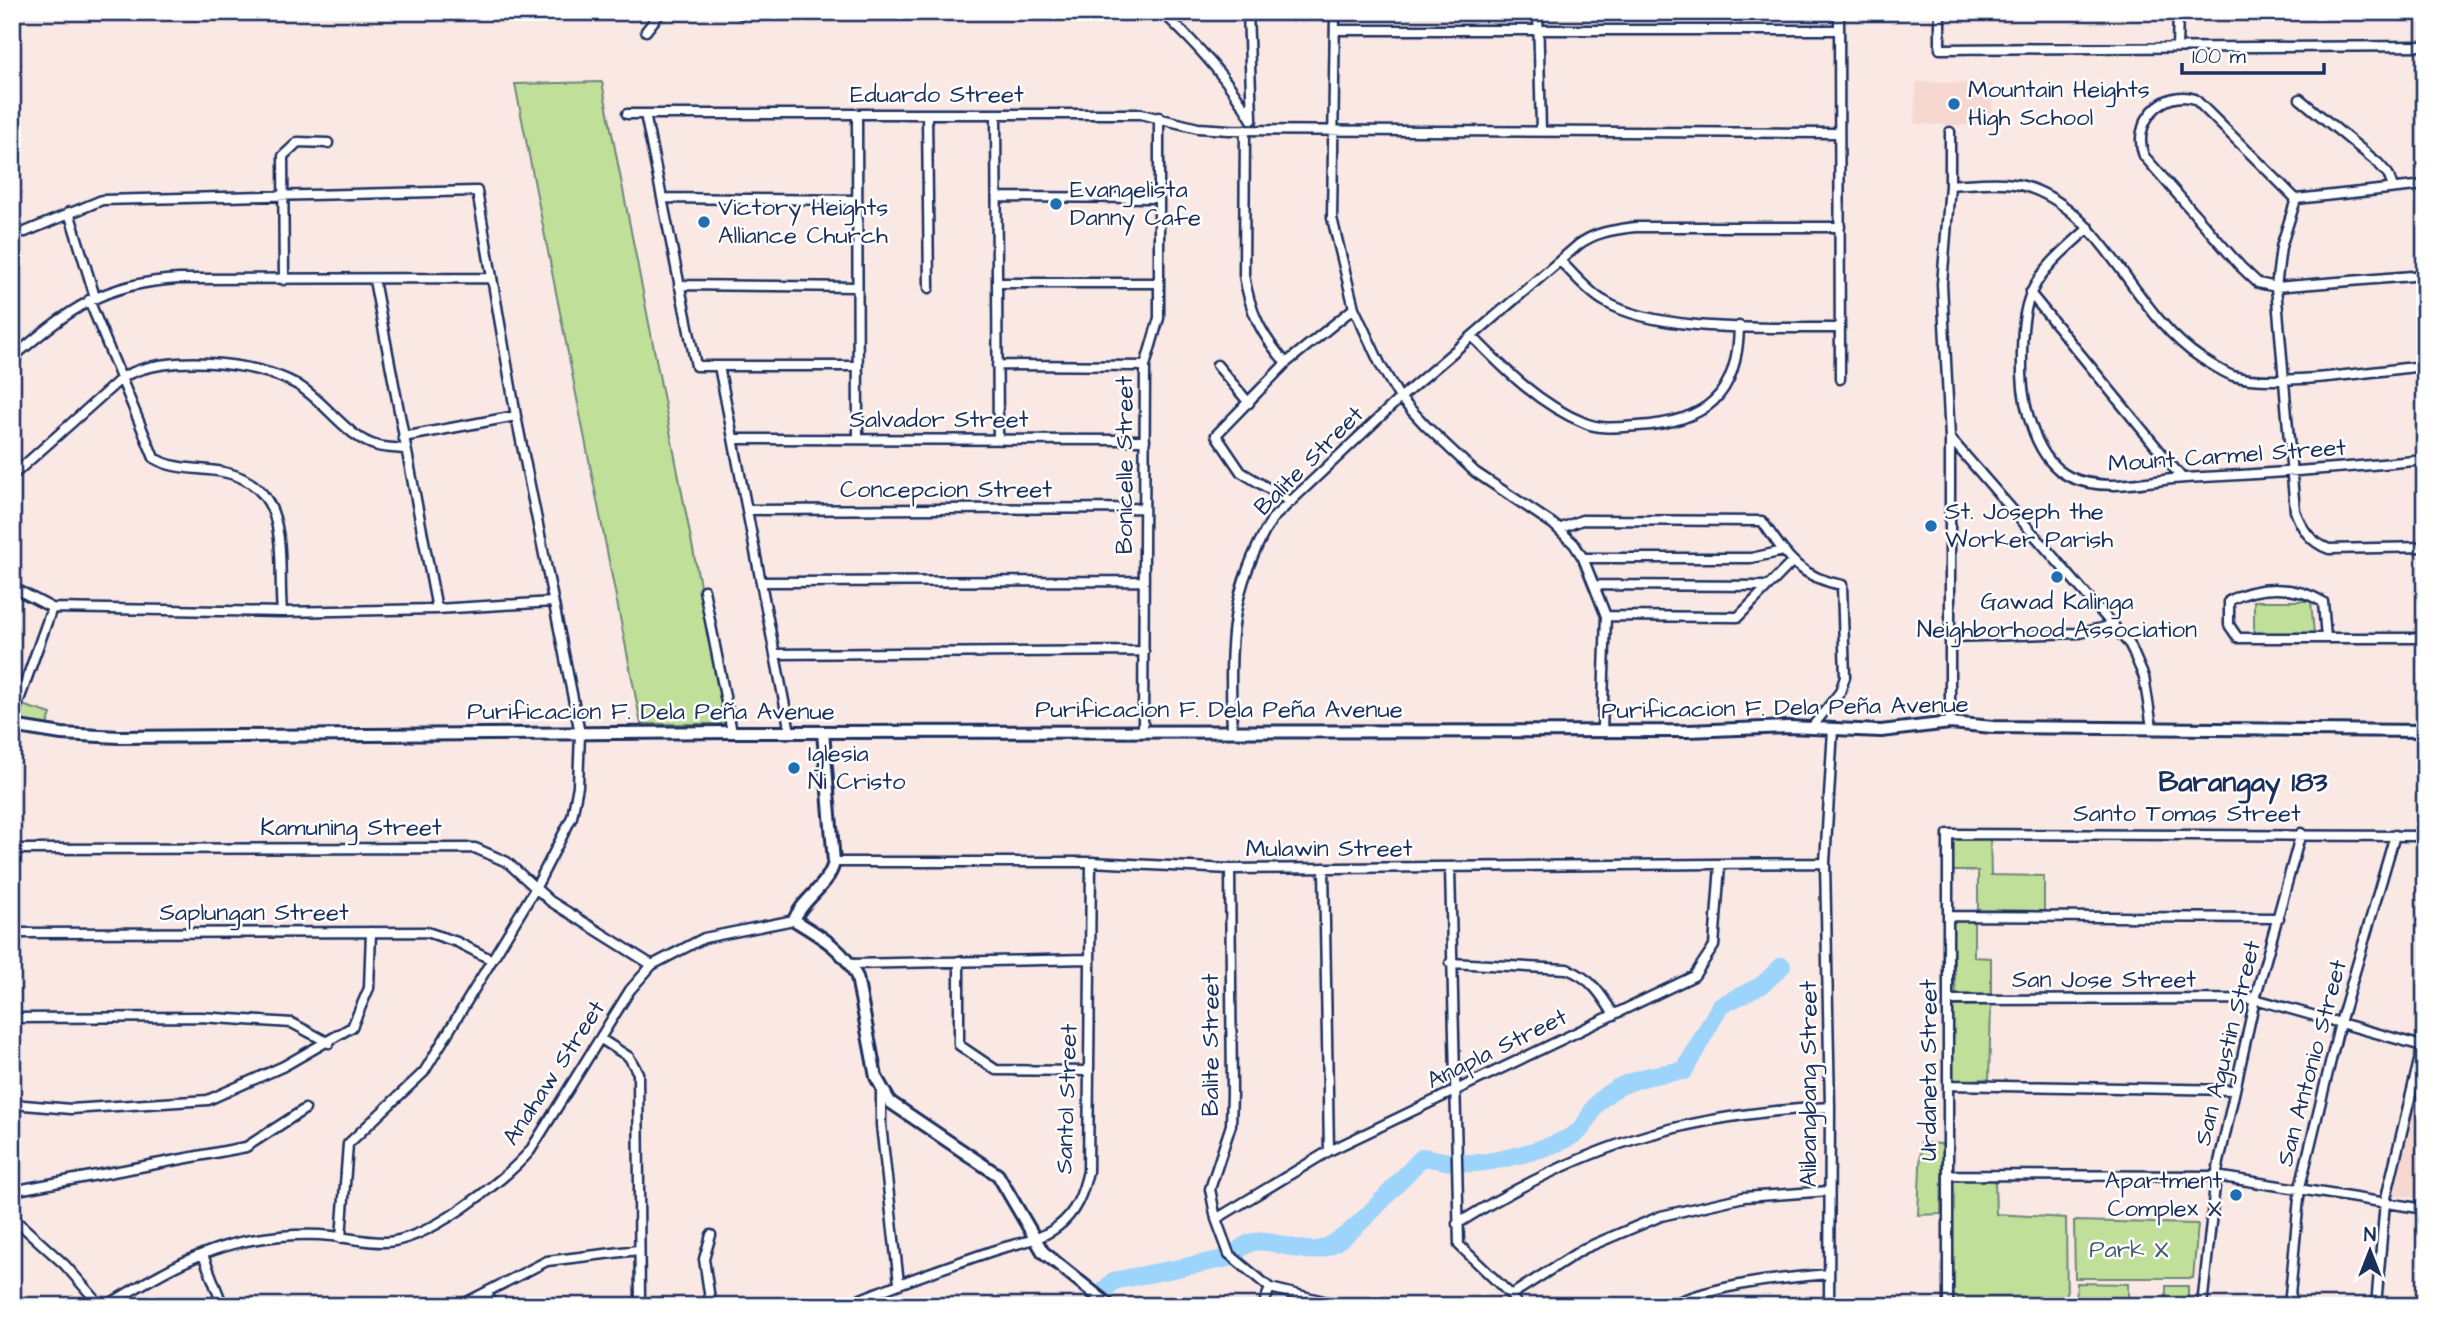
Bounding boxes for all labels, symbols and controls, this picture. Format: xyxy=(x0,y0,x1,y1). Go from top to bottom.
scale bar xyxy=(2182,32,2323,76)
text: 100 m xyxy=(2192,42,2247,71)
place label: Mountain Heights High School xyxy=(1968,73,2150,136)
street label: Eduardo Street xyxy=(850,78,1024,112)
marker: Mountain Heights High School xyxy=(1946,96,1962,112)
place label: Evangelista Danny Cafe xyxy=(1070,173,1201,236)
place label: Victory Heights Alliance Church xyxy=(718,191,888,253)
marker: Evangelista Danny Cafe xyxy=(1048,196,1064,212)
marker: Victory Heights Alliance Church xyxy=(696,214,712,230)
street label: Bonicelle Street xyxy=(1108,375,1142,554)
street label: Balite Street xyxy=(1246,398,1372,524)
street label: Salvador Street xyxy=(850,403,1029,437)
street label: Mount Carmel Street xyxy=(2107,431,2347,481)
street label: Concepcion Street xyxy=(840,473,1052,507)
place label: St. Joseph the Worker Parish xyxy=(1945,495,2113,557)
marker: St. Joseph the Worker Parish xyxy=(1923,518,1939,534)
marker: Gawad Kalinga Neighborhood Association xyxy=(2049,569,2065,585)
place label: Gawad Kalinga Neighborhood Association xyxy=(1917,585,2197,648)
street label: Purificacion F. Dela Peña Avenue xyxy=(1601,688,1969,728)
street label: Purificacion F. Dela Peña Avenue xyxy=(1035,693,1403,727)
street label: Purificacion F. Dela Peña Avenue xyxy=(467,695,835,729)
place label: Iglesia Ni Cristo xyxy=(808,737,906,799)
marker: Iglesia Ni Cristo xyxy=(786,760,802,776)
district label: Barangay 183 xyxy=(2158,763,2328,805)
street label: Santo Tomas Street xyxy=(2073,797,2301,831)
street label: Kamuning Street xyxy=(260,811,442,846)
street label: Mulawin Street xyxy=(1246,832,1413,866)
street label: Saplungan Street xyxy=(159,896,349,931)
street label: San Agustin Street xyxy=(2186,937,2271,1149)
street label: San Antonio Street xyxy=(2268,956,2356,1170)
street label: San Jose Street xyxy=(2012,963,2196,997)
street label: Balite Street xyxy=(1194,973,1228,1117)
street label: Urdaneta Street xyxy=(1912,979,1946,1161)
street label: Alibangbang Street xyxy=(1792,980,1827,1187)
street label: Anahaw Street xyxy=(494,994,614,1152)
street label: Anapla Street xyxy=(1421,1000,1573,1098)
street label: Santol Street xyxy=(1047,1023,1087,1175)
place label: Apartment Complex X xyxy=(2105,1164,2222,1226)
marker: Apartment Complex X xyxy=(2228,1187,2244,1203)
north arrow xyxy=(2336,1216,2406,1286)
text: N xyxy=(2364,1222,2376,1249)
park label: Park X xyxy=(2089,1233,2169,1267)

